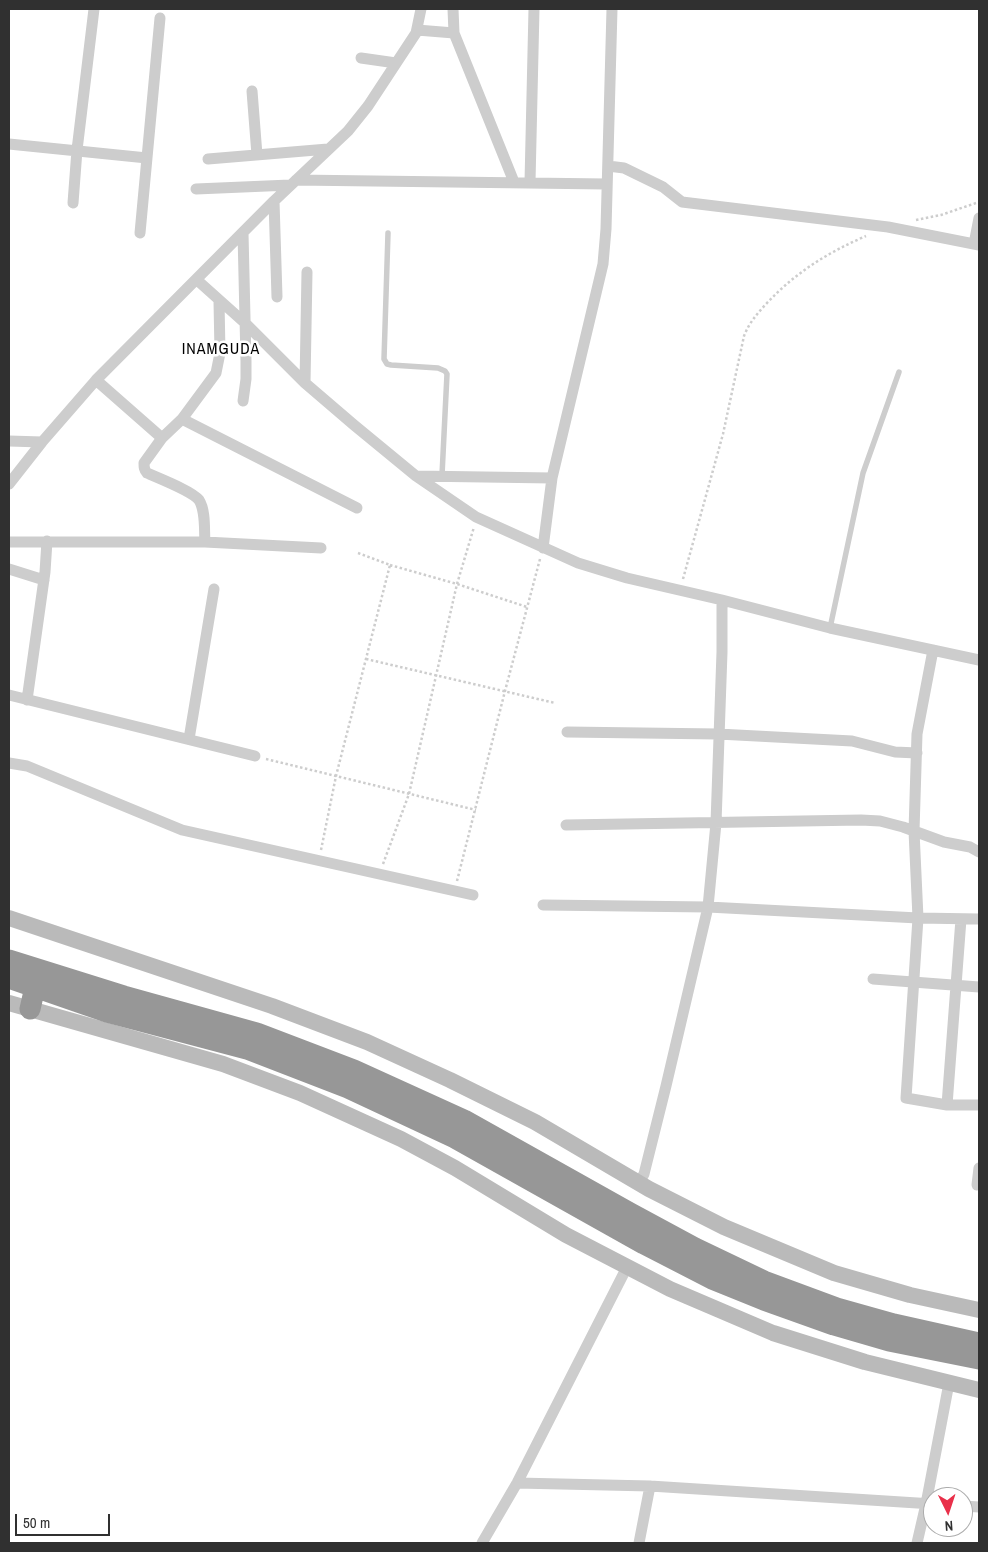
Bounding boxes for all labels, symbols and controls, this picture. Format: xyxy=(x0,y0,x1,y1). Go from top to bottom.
district label: INAMGUDA xyxy=(181,340,261,360)
north arrow xyxy=(923,1487,973,1537)
scale bar xyxy=(18,1504,112,1536)
text: 50 m xyxy=(23,1512,50,1533)
text: N xyxy=(944,1517,954,1535)

